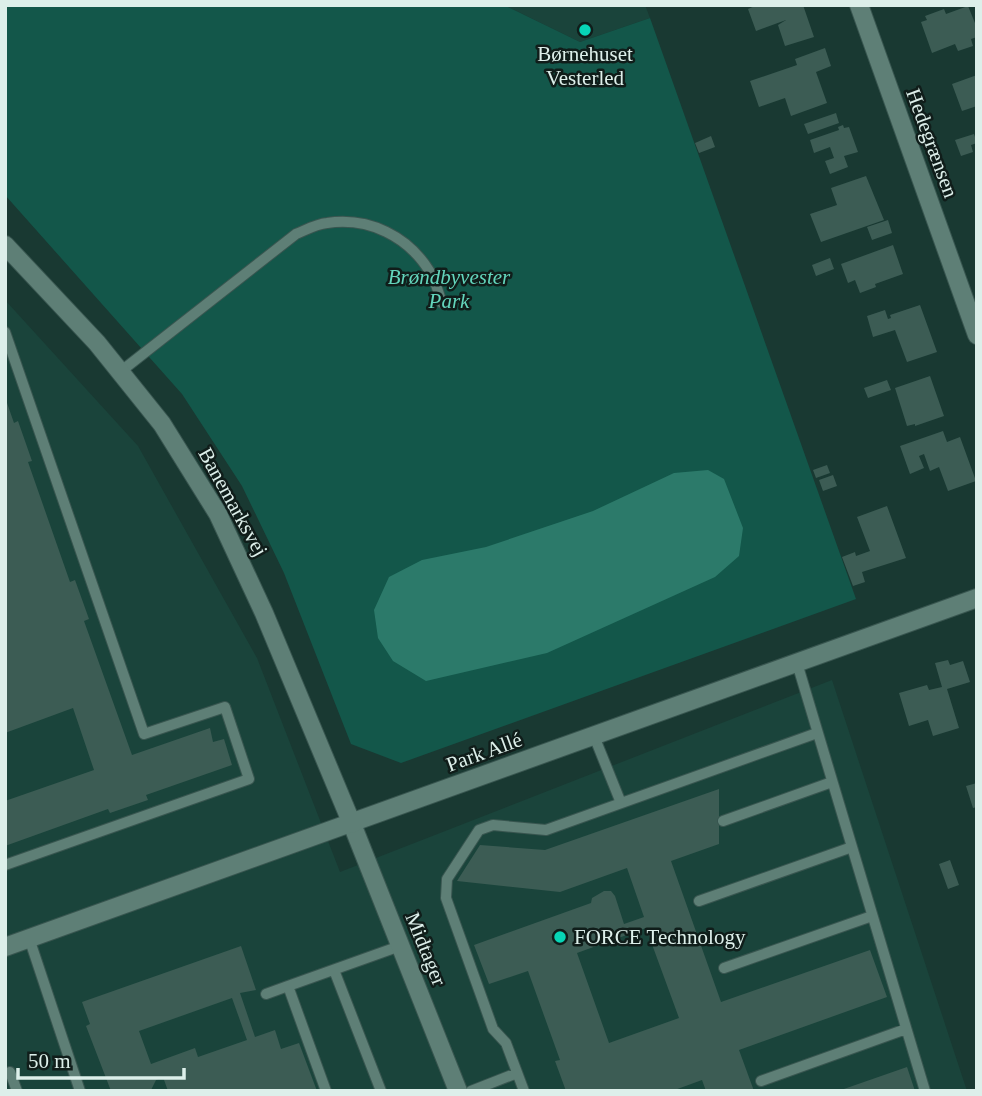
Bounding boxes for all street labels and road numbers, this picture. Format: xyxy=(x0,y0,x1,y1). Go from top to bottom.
street label: Hedegrænsen xyxy=(901,85,963,201)
street label: Banemarksvej xyxy=(193,444,273,560)
street label: Park Allé xyxy=(443,727,525,777)
street label: Midtager xyxy=(400,909,452,989)

